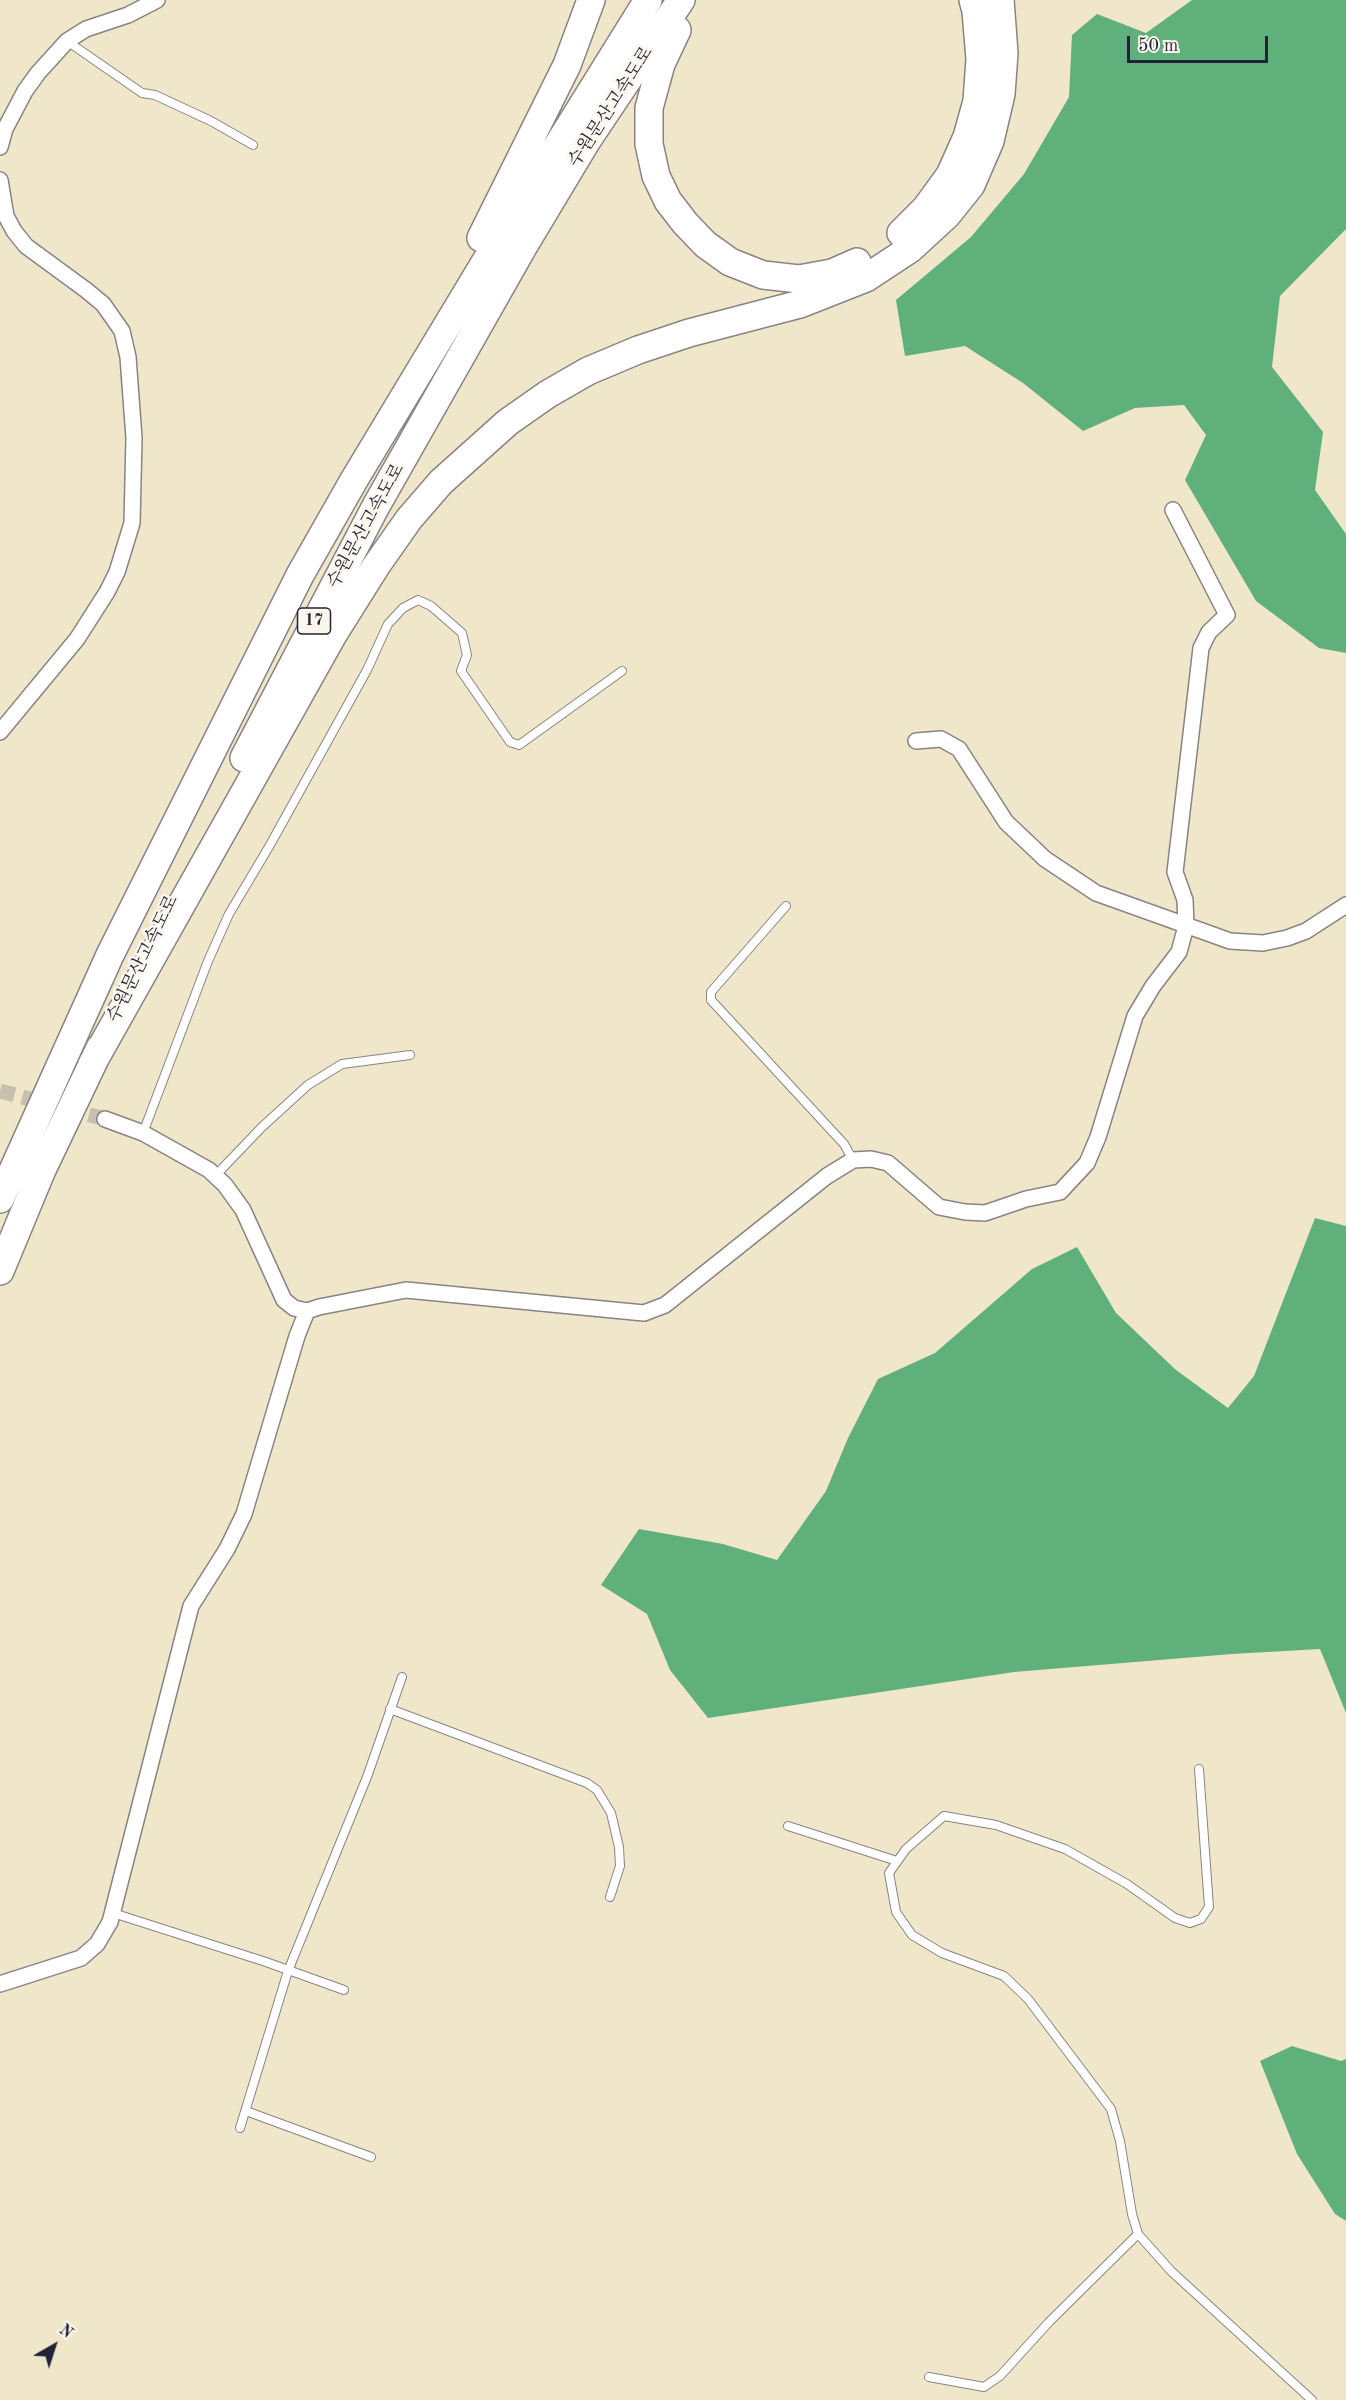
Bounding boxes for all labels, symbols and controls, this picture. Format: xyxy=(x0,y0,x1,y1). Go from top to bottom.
scale bar xyxy=(1130,24,1271,62)
text: 50 m xyxy=(1138,37,1178,55)
street label: 수원문산고속도로 xyxy=(564,43,658,171)
street label: 수원문산고속도로 xyxy=(323,460,409,592)
road number: 17 xyxy=(298,608,330,634)
street label: 수원문산고속도로 xyxy=(103,892,183,1026)
north arrow xyxy=(24,2316,84,2376)
text: N xyxy=(56,2322,75,2342)

